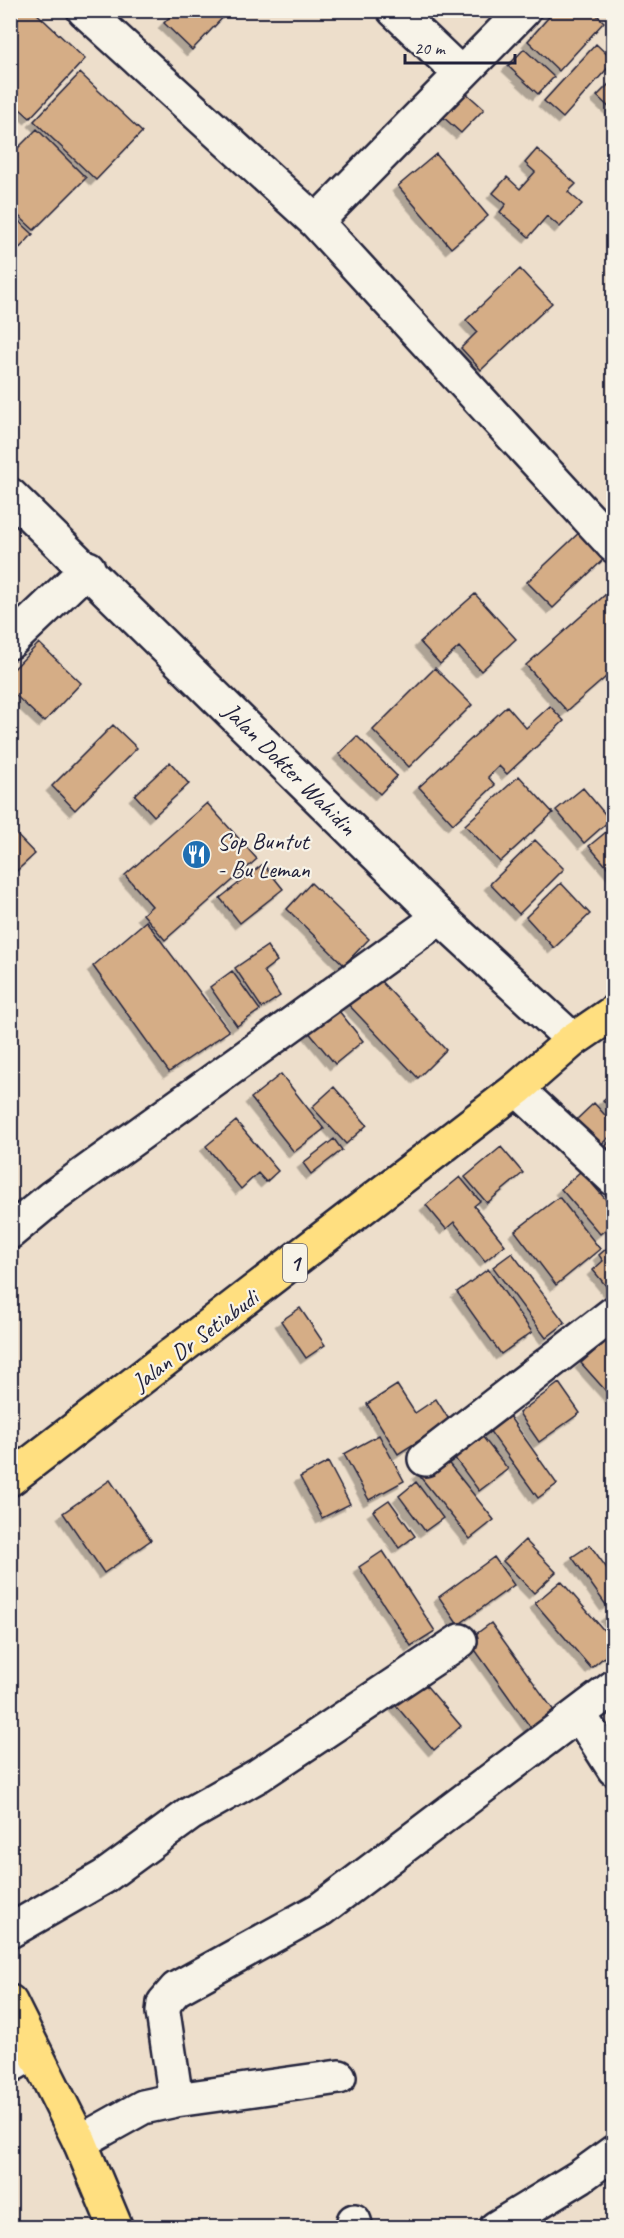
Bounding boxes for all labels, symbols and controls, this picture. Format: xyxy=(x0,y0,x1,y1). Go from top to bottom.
scale bar xyxy=(405,27,514,65)
text: 20 m xyxy=(414,37,447,59)
street label: Jalan Dokter Wahidin xyxy=(216,695,363,842)
place label: Sop Buntut - Bu Leman xyxy=(217,826,311,884)
restaurant icon: Sop Buntut - Bu Leman xyxy=(180,839,212,871)
road number: 1 xyxy=(283,1244,307,1282)
street label: Jalan Dr Setiabudi xyxy=(125,1281,266,1398)

